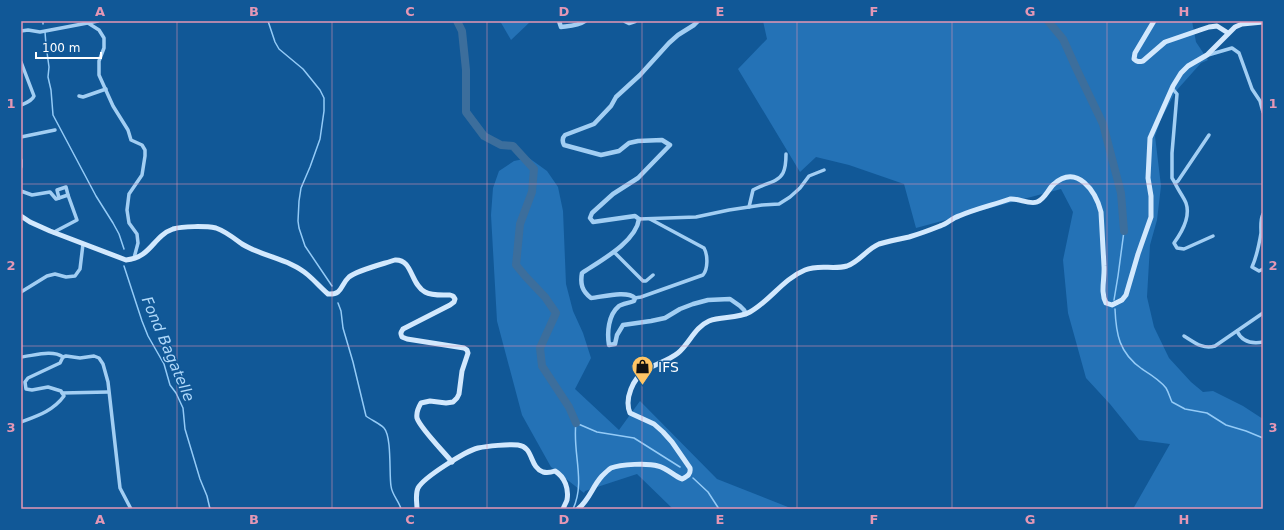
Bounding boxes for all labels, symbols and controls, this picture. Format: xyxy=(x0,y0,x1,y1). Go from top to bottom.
text: A xyxy=(95,4,105,19)
text: B xyxy=(249,4,259,19)
text: C xyxy=(405,4,415,19)
text: D xyxy=(559,4,570,19)
text: E xyxy=(716,4,724,19)
text: F xyxy=(870,4,878,19)
text: G xyxy=(1025,4,1035,19)
text: H xyxy=(1179,4,1189,19)
scale bar xyxy=(36,34,101,60)
text: 100 m xyxy=(42,41,80,55)
text: 1 xyxy=(6,96,16,111)
text: 1 xyxy=(1268,96,1278,111)
text: 2 xyxy=(6,258,16,273)
text: 2 xyxy=(1268,258,1278,273)
water label: Fond Bagatelle xyxy=(138,294,198,404)
shop icon: IFS xyxy=(630,354,656,387)
place label: IFS xyxy=(658,359,679,375)
text: 3 xyxy=(6,420,16,435)
text: 3 xyxy=(1268,420,1278,435)
text: A xyxy=(95,512,105,527)
text: B xyxy=(249,512,259,527)
text: C xyxy=(405,512,415,527)
text: D xyxy=(559,512,570,527)
text: E xyxy=(716,512,724,527)
text: F xyxy=(870,512,878,527)
text: G xyxy=(1025,512,1035,527)
text: H xyxy=(1179,512,1189,527)

